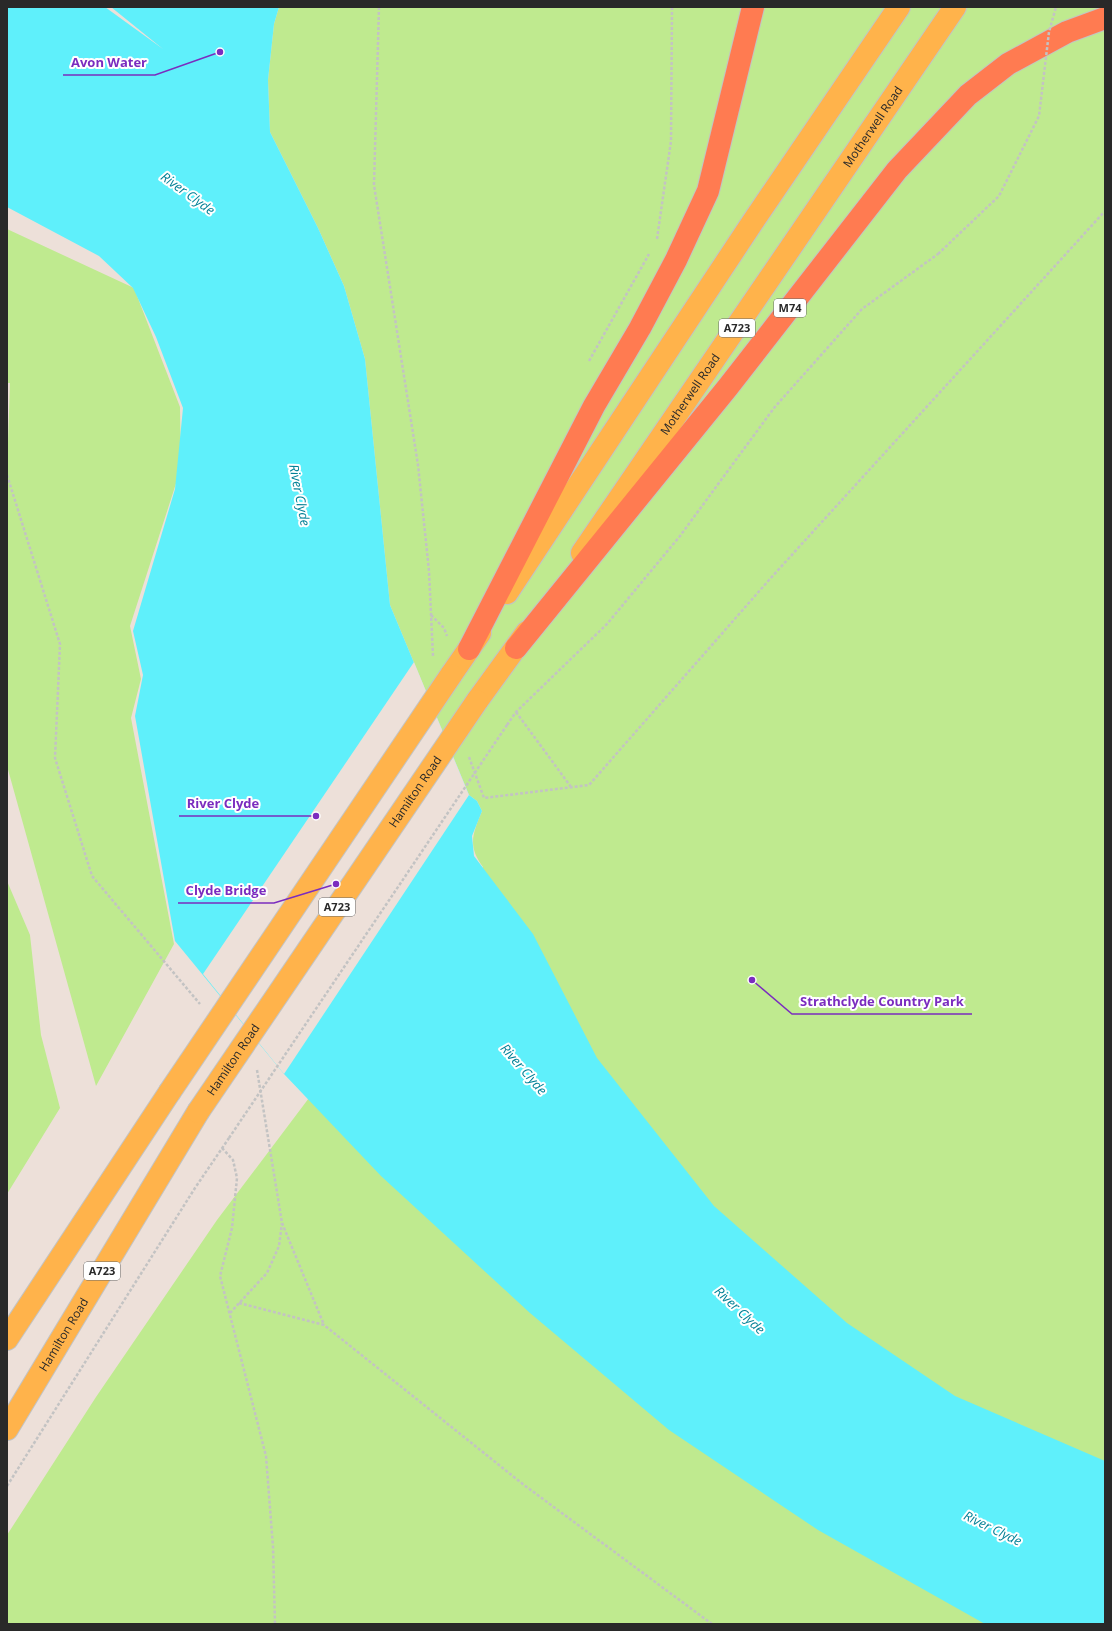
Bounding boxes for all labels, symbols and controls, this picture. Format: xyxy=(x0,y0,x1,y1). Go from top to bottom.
callout: Avon Water xyxy=(63,50,155,75)
text: Avon Water xyxy=(71,53,147,71)
street label: Motherwell Road xyxy=(839,83,907,171)
water label: River Clyde xyxy=(157,167,219,219)
road number: M74 xyxy=(774,299,806,317)
road number: A723 xyxy=(719,319,755,337)
street label: Motherwell Road xyxy=(656,350,724,438)
water label: River Clyde xyxy=(285,463,315,528)
street label: Hamilton Road xyxy=(385,752,445,831)
callout: River Clyde xyxy=(179,791,268,816)
text: River Clyde xyxy=(187,794,260,812)
callout: Clyde Bridge xyxy=(178,878,274,903)
text: Clyde Bridge xyxy=(186,881,267,899)
road number: A723 xyxy=(319,898,355,916)
callout: Strathclyde Country Park xyxy=(792,989,972,1014)
text: Strathclyde Country Park xyxy=(800,992,965,1010)
street label: Hamilton Road xyxy=(203,1020,263,1099)
water label: River Clyde xyxy=(497,1039,552,1099)
road number: A723 xyxy=(84,1262,120,1280)
water label: River Clyde xyxy=(711,1282,769,1338)
street label: Hamilton Road xyxy=(35,1294,92,1375)
water label: River Clyde xyxy=(961,1506,1026,1550)

